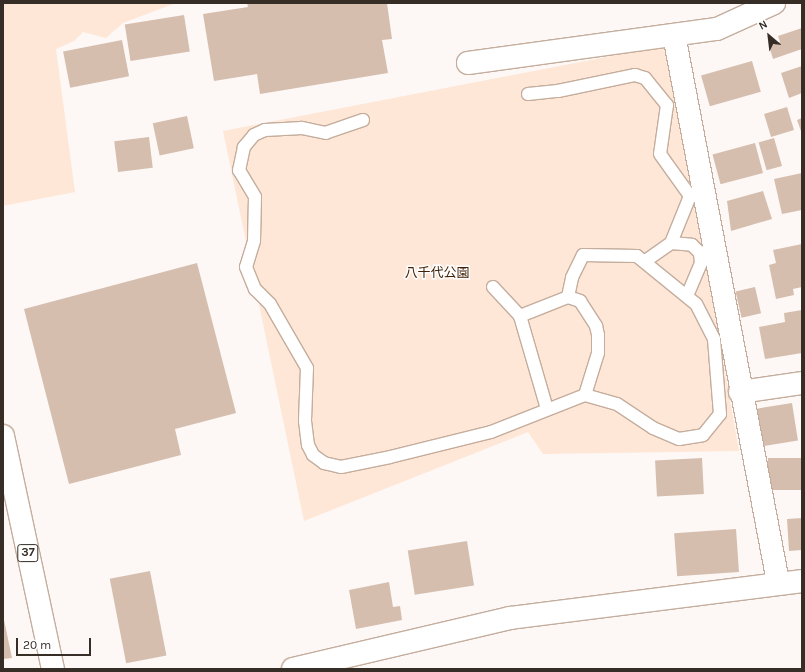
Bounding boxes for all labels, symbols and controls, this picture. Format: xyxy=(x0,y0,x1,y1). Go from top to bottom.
north arrow xyxy=(749,16,789,56)
text: N xyxy=(757,17,770,33)
park label: 八千代公園 xyxy=(405,265,469,281)
road number: 37 xyxy=(17,543,39,563)
scale bar xyxy=(18,630,93,656)
text: 20 m xyxy=(23,638,51,652)

